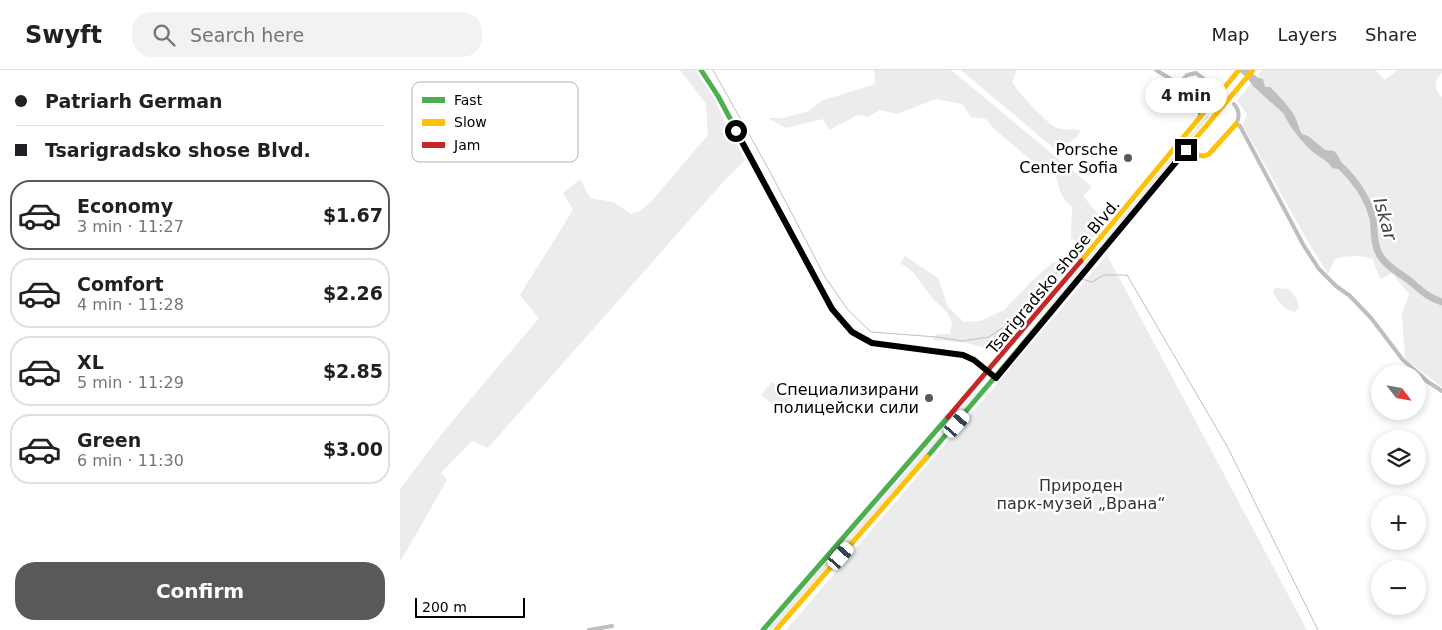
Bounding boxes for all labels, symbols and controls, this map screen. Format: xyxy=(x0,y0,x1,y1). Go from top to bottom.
search box xyxy=(132,12,482,57)
text: Swyft xyxy=(25,21,102,49)
icon: search xyxy=(150,21,178,49)
text: Search here xyxy=(190,24,304,46)
text: Map xyxy=(1211,24,1249,45)
text: Layers xyxy=(1277,24,1337,45)
text: Share xyxy=(1365,24,1417,45)
callout: 4 min xyxy=(1145,78,1227,112)
legend xyxy=(412,82,578,162)
text: 4 min xyxy=(1161,86,1211,105)
text: Patriarh German xyxy=(45,90,223,112)
text: Fast xyxy=(454,92,483,108)
text: Slow xyxy=(454,114,487,130)
route start xyxy=(725,120,747,142)
text: Jam xyxy=(453,137,480,153)
text: Tsarigradsko shose Blvd. xyxy=(45,139,311,161)
route end xyxy=(1175,139,1197,161)
place label: Porsche Center Sofia xyxy=(1019,140,1118,177)
marker: Porsche Center Sofia xyxy=(1122,152,1134,164)
icon: car xyxy=(17,193,62,238)
text: Economy xyxy=(77,195,173,217)
street label: Tsarigradsko shose Blvd. xyxy=(982,195,1124,358)
water label: Iskar xyxy=(1369,195,1402,244)
text: $1.67 xyxy=(323,204,383,226)
text: 3 min · 11:27 xyxy=(77,217,184,236)
icon: car xyxy=(17,271,62,316)
text: Comfort xyxy=(77,273,164,295)
text: $2.26 xyxy=(323,282,383,304)
text: 4 min · 11:28 xyxy=(77,295,184,314)
icon: car xyxy=(17,349,62,394)
text: XL xyxy=(77,351,104,373)
text: $2.85 xyxy=(323,360,383,382)
north arrow xyxy=(1371,365,1426,420)
map controls xyxy=(1371,365,1426,615)
text: 5 min · 11:29 xyxy=(77,373,184,392)
place label: Специализирани полицейски сили xyxy=(773,380,919,417)
marker: Специализирани полицейски сили xyxy=(923,392,935,404)
car xyxy=(941,408,972,440)
icon: car xyxy=(17,427,62,472)
text: Green xyxy=(77,429,141,451)
button: layers xyxy=(1371,430,1426,485)
text: $3.00 xyxy=(323,438,383,460)
text: 6 min · 11:30 xyxy=(77,451,184,470)
park label: Природен парк-музей „Врана“ xyxy=(996,476,1166,513)
button: + xyxy=(1371,495,1426,550)
car xyxy=(825,540,856,572)
button: − xyxy=(1371,560,1426,615)
button: Confirm xyxy=(15,562,385,620)
scale bar xyxy=(415,595,525,618)
text: 200 m xyxy=(422,599,467,615)

